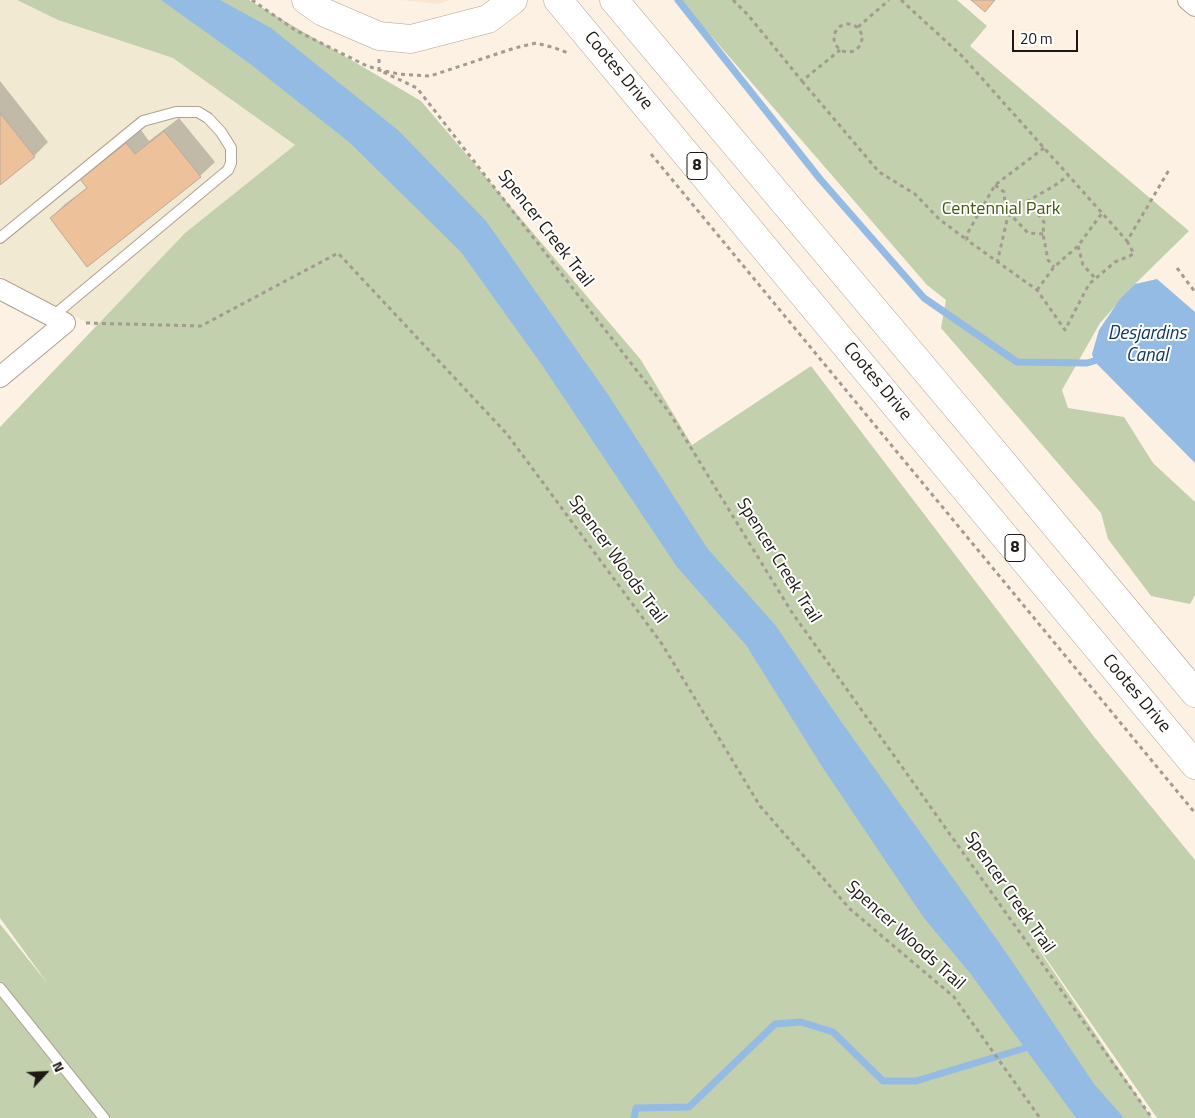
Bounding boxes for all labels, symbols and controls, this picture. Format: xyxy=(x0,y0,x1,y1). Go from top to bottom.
scale bar xyxy=(1015,20,1081,52)
street label: Cootes Drive xyxy=(579,27,657,115)
text: 20 m xyxy=(1020,27,1053,50)
road number: 8 xyxy=(687,153,707,180)
street label: Spencer Creek Trail xyxy=(493,166,597,292)
park label: Centennial Park xyxy=(942,199,1060,221)
water label: Desjardins Canal xyxy=(1108,323,1186,367)
street label: Cootes Drive xyxy=(838,338,916,426)
street label: Spencer Woods Trail xyxy=(563,492,671,628)
street label: Spencer Creek Trail xyxy=(731,495,825,627)
road number: 8 xyxy=(1005,534,1025,562)
street label: Cootes Drive xyxy=(1097,650,1175,738)
street label: Spencer Creek Trail xyxy=(959,828,1059,958)
street label: Spencer Woods Trail xyxy=(841,877,969,995)
north arrow xyxy=(20,1048,70,1098)
text: N xyxy=(47,1058,71,1075)

